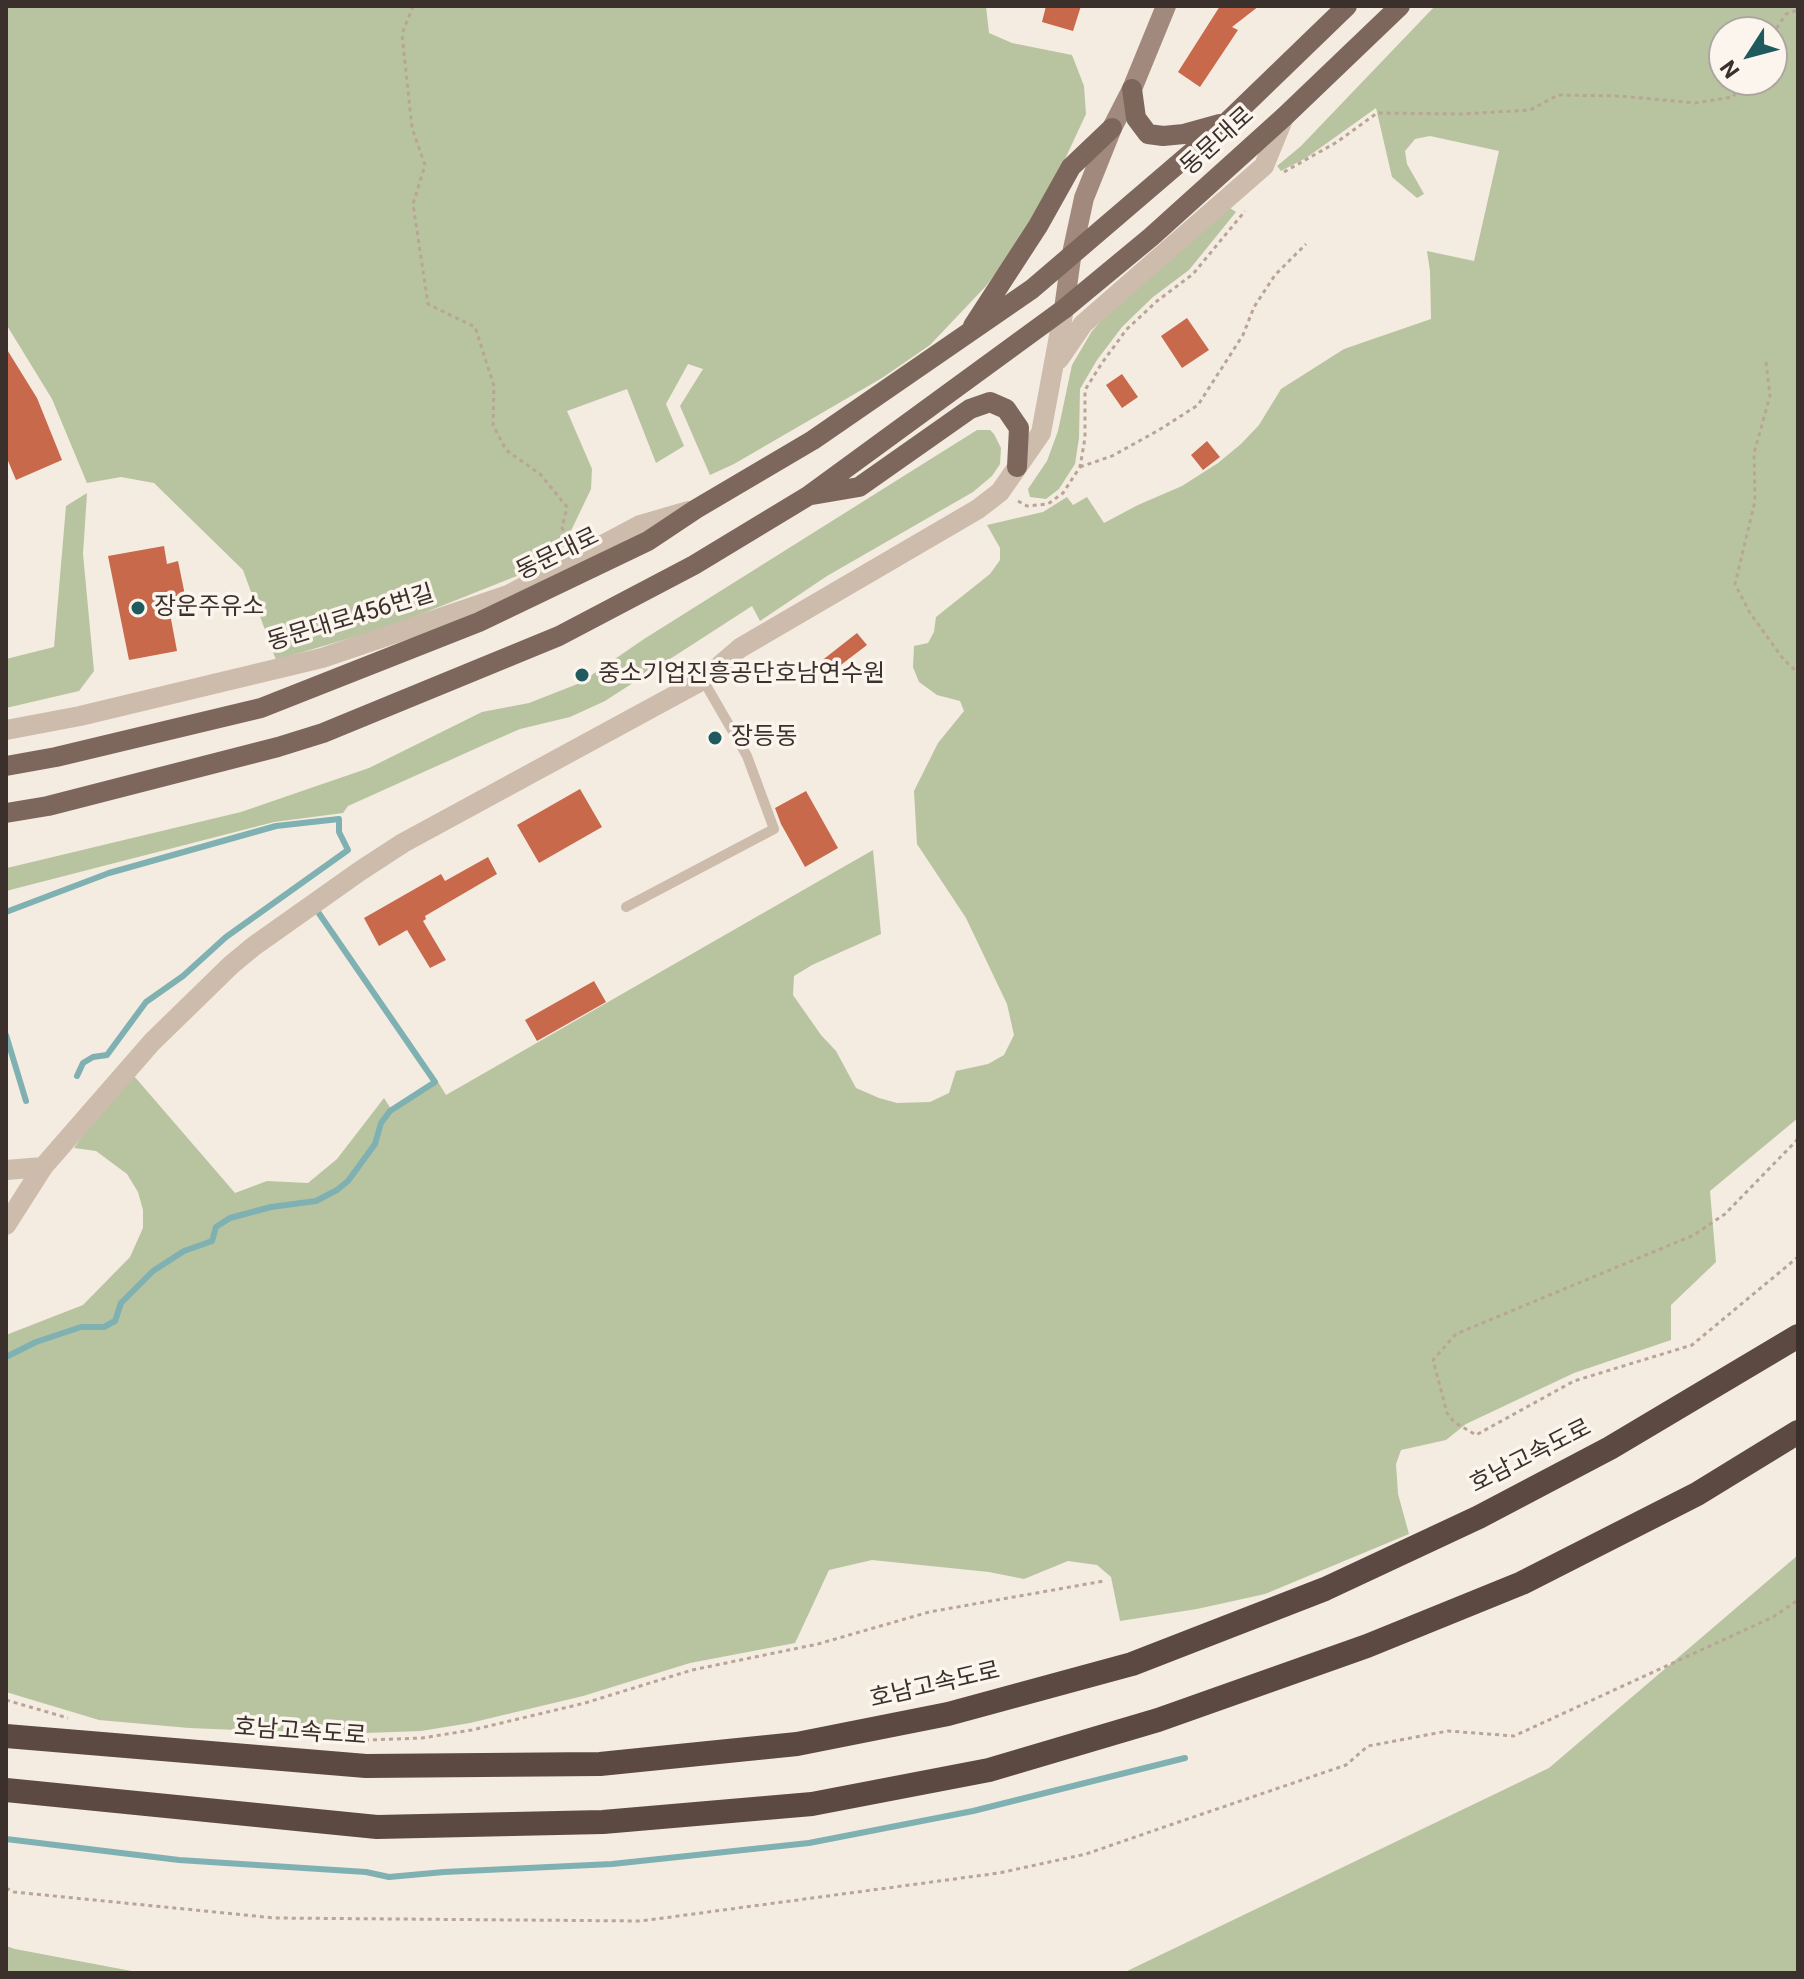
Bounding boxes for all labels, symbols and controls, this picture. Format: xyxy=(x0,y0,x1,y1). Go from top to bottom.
north arrow xyxy=(1708,16,1788,96)
text: N xyxy=(1715,56,1744,83)
street label: 동문대로 xyxy=(1176,102,1260,182)
street label: 동문대로 xyxy=(512,523,604,587)
street label: 동문대로456번길 xyxy=(264,580,438,658)
place label: 장운주유소 xyxy=(154,594,264,622)
marker: 장운주유소 xyxy=(129,599,147,617)
place label: 중소기업진흥공단호남연수원 xyxy=(598,661,885,689)
marker: 중소기업진흥공단호남연수원 xyxy=(573,666,591,684)
place label: 장등동 xyxy=(731,724,797,752)
marker: 장등동 xyxy=(706,729,724,747)
street label: 호남고속도로 xyxy=(1465,1414,1597,1500)
street label: 호남고속도로 xyxy=(867,1657,1003,1715)
street label: 호남고속도로 xyxy=(233,1714,367,1752)

